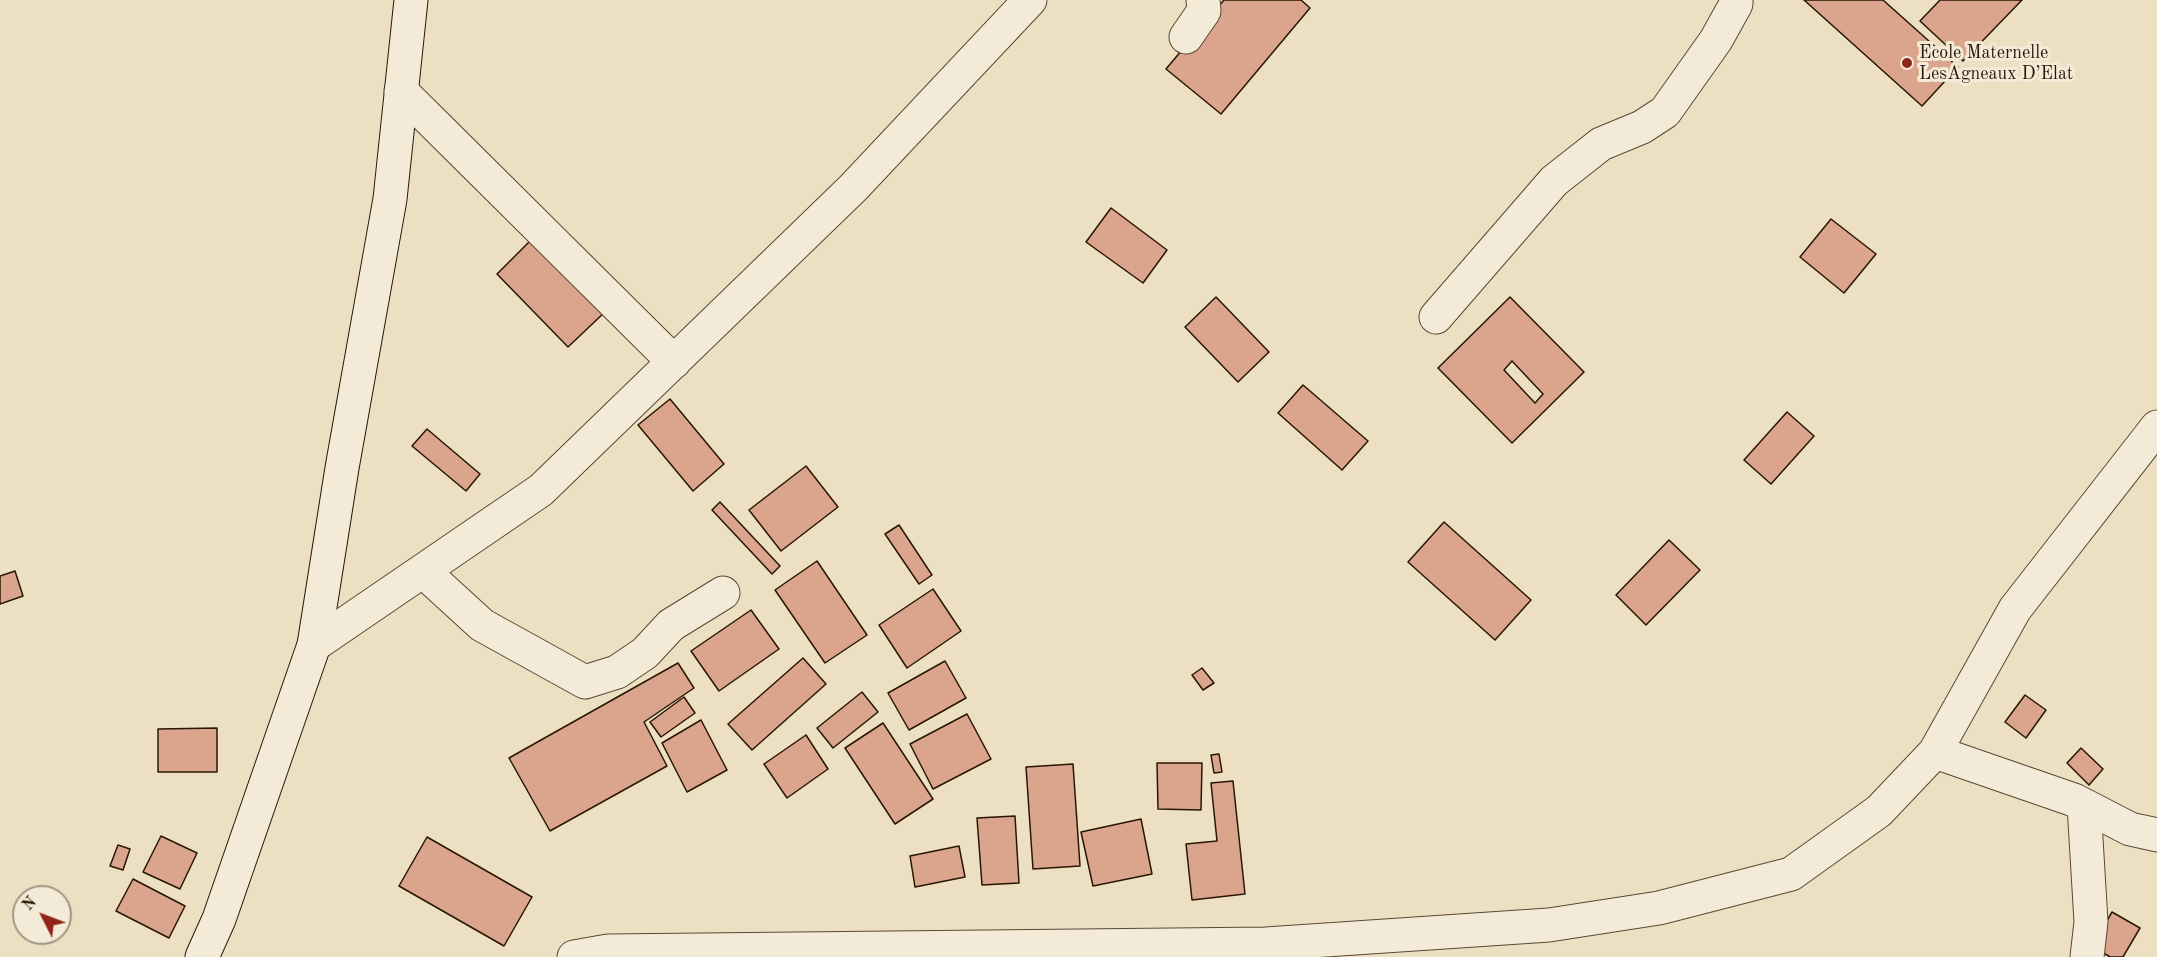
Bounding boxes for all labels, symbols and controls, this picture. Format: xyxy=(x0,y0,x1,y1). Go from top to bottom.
place label: Ecole Maternelle LesAgneaux D’Elat xyxy=(1919,42,2073,84)
marker: Ecole Maternelle LesAgneaux D’Elat xyxy=(1900,56,1914,70)
north arrow xyxy=(12,885,72,945)
text: N xyxy=(20,894,40,914)

